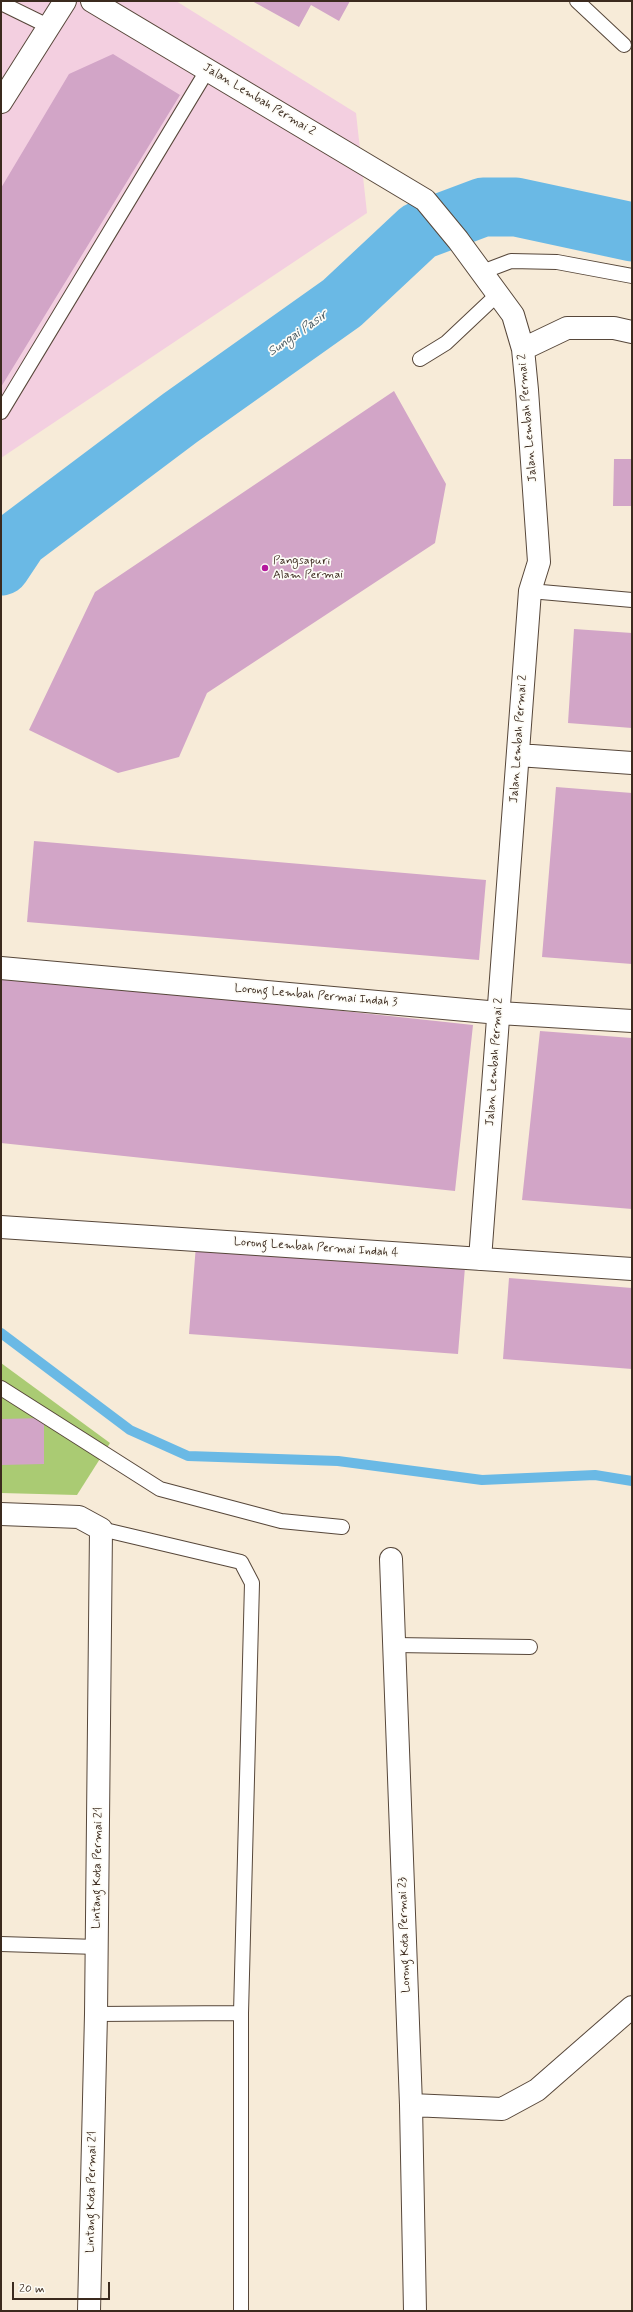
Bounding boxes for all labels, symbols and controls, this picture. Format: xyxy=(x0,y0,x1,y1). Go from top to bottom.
street label: Jalan Lembah Permai 2 xyxy=(200,61,318,139)
water label: Sungai Pasir xyxy=(265,308,331,360)
street label: Jalan Lembah Permai 2 xyxy=(515,353,541,483)
place label: Pangsapuri Alam Permai xyxy=(273,554,343,582)
marker: Pangsapuri Alam Permai xyxy=(260,563,270,573)
street label: Jalan Lembah Permai 2 xyxy=(507,674,531,804)
street label: Lorong Lembah Permai Indah 3 xyxy=(234,982,398,1010)
street label: Jalan Lembah Permai 2 xyxy=(483,997,507,1127)
street label: Lorong Lembah Permai Indah 4 xyxy=(233,1235,399,1261)
street label: Lintang Kota Permai 21 xyxy=(90,1807,106,1929)
street label: Lorong Kota Permai 23 xyxy=(396,1877,414,1993)
street label: Lintang Kota Permai 21 xyxy=(84,2131,100,2253)
scale bar xyxy=(14,2274,112,2300)
text: 20 m xyxy=(19,2281,45,2297)

